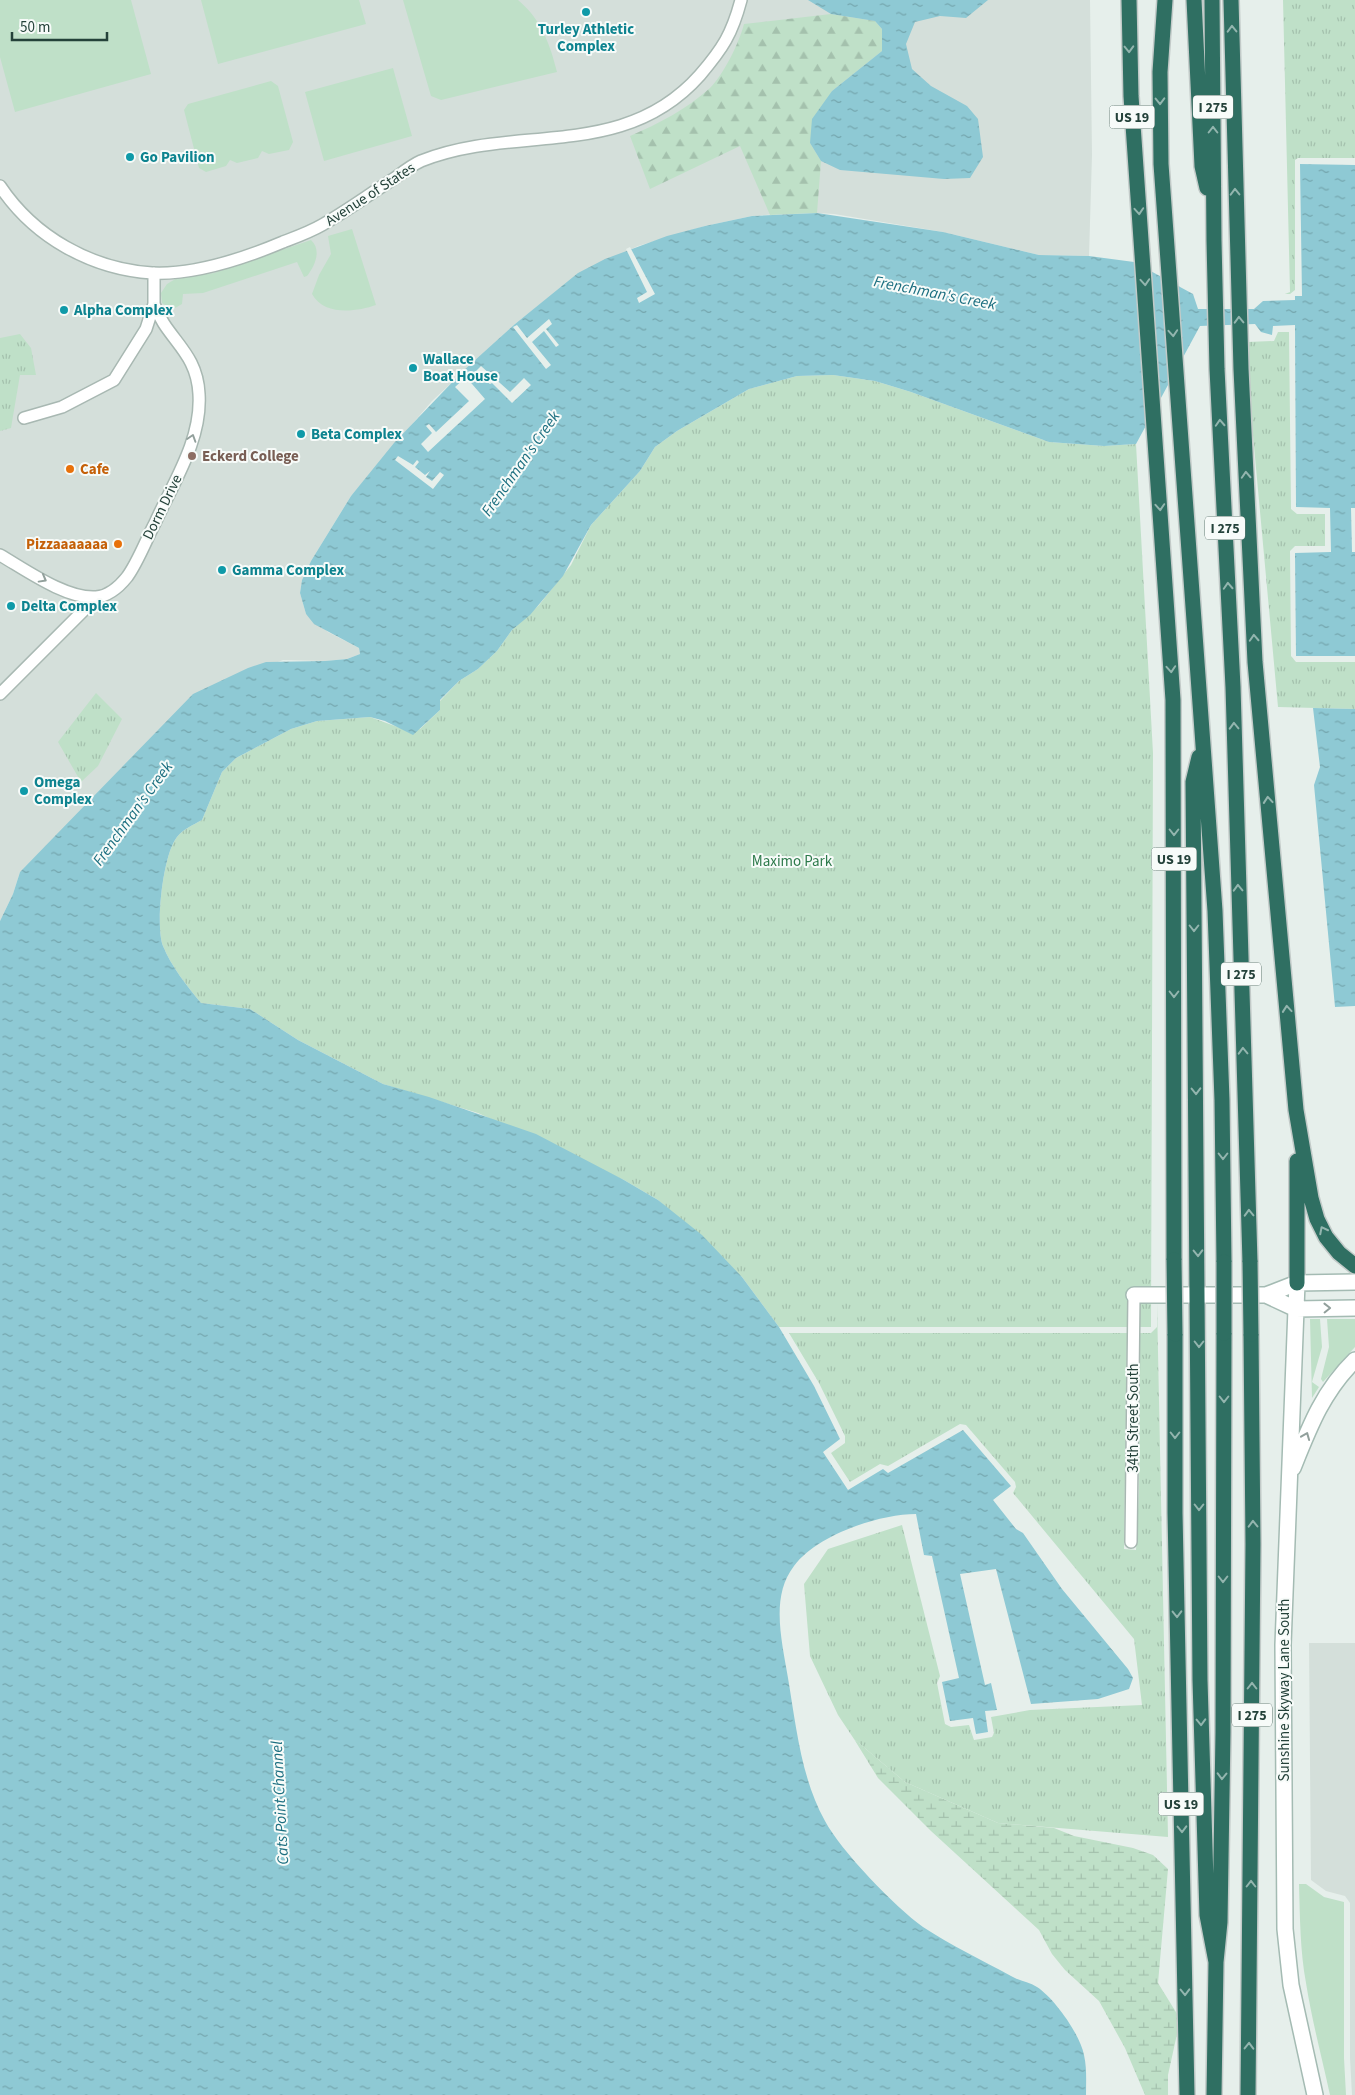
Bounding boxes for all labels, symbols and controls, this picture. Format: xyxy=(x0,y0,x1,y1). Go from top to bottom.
marker: Turley Athletic Complex xyxy=(580,6,592,18)
scale bar xyxy=(12,10,108,42)
text: 50 m xyxy=(20,17,50,38)
place label: Turley Athletic Complex xyxy=(538,19,634,57)
one-way arrow xyxy=(1226,25,1237,33)
one-way arrow xyxy=(1123,45,1134,53)
road number: I 275 xyxy=(1193,95,1233,118)
one-way arrow xyxy=(1155,98,1165,105)
road number: US 19 xyxy=(1110,105,1154,128)
one-way arrow xyxy=(1208,126,1218,134)
place label: Go Pavilion xyxy=(140,147,215,168)
marker: Go Pavilion xyxy=(124,151,136,163)
street label: Avenue of States xyxy=(321,158,419,231)
one-way arrow xyxy=(1230,188,1240,196)
one-way arrow xyxy=(1134,207,1145,215)
water label: Frenchman's Creek xyxy=(872,270,998,316)
one-way arrow xyxy=(1139,278,1150,286)
place label: Alpha Complex xyxy=(73,300,173,321)
marker: Alpha Complex xyxy=(58,304,70,316)
one-way arrow xyxy=(1234,316,1244,324)
one-way arrow xyxy=(1167,329,1178,337)
place label: Wallace Boat House xyxy=(423,349,498,387)
marker: Wallace Boat House xyxy=(407,362,419,374)
water label: Frenchman's Creek xyxy=(476,406,566,521)
one-way arrow xyxy=(1215,419,1225,427)
place label: Beta Complex xyxy=(311,424,402,445)
marker: Beta Complex xyxy=(295,428,307,440)
one-way arrow xyxy=(186,434,196,442)
place label: Eckerd College xyxy=(202,446,299,467)
marker: Eckerd College xyxy=(186,450,198,462)
place label: Cafe xyxy=(80,459,110,480)
marker: Cafe xyxy=(64,463,76,475)
street label: Dorm Drive xyxy=(138,471,187,544)
one-way arrow xyxy=(1240,471,1251,479)
one-way arrow xyxy=(1155,503,1166,511)
road number: I 275 xyxy=(1205,516,1245,540)
place label: Pizzaaaaaaa xyxy=(26,534,108,555)
marker: Pizzaaaaaaa xyxy=(112,538,124,550)
place label: Gamma Complex xyxy=(232,560,344,581)
marker: Gamma Complex xyxy=(216,564,228,576)
one-way arrow xyxy=(37,572,46,582)
one-way arrow xyxy=(1222,581,1233,589)
place label: Delta Complex xyxy=(21,596,117,617)
marker: Delta Complex xyxy=(5,600,17,612)
one-way arrow xyxy=(1248,633,1259,641)
one-way arrow xyxy=(1165,666,1176,674)
one-way arrow xyxy=(1229,722,1239,730)
water label: Frenchman's Creek xyxy=(87,757,178,870)
place label: Omega Complex xyxy=(34,772,92,810)
marker: Omega Complex xyxy=(18,785,30,797)
one-way arrow xyxy=(1262,795,1273,803)
one-way arrow xyxy=(1169,828,1179,836)
road number: US 19 xyxy=(1152,848,1196,871)
park label: Maximo Park xyxy=(752,851,833,872)
one-way arrow xyxy=(1233,884,1244,892)
one-way arrow xyxy=(1189,925,1199,933)
road number: I 275 xyxy=(1221,962,1261,986)
one-way arrow xyxy=(1169,990,1179,998)
one-way arrow xyxy=(1282,1005,1293,1013)
one-way arrow xyxy=(1238,1047,1249,1055)
one-way arrow xyxy=(1191,1088,1201,1095)
one-way arrow xyxy=(1218,1153,1228,1161)
one-way arrow xyxy=(1243,1209,1254,1217)
one-way arrow xyxy=(1319,1226,1329,1235)
one-way arrow xyxy=(1193,1250,1203,1258)
one-way arrow xyxy=(1323,1303,1331,1314)
one-way arrow xyxy=(1194,1340,1204,1348)
street label: 34th Street South xyxy=(1123,1363,1144,1473)
one-way arrow xyxy=(1219,1396,1229,1403)
one-way arrow xyxy=(1170,1432,1180,1439)
one-way arrow xyxy=(1300,1432,1310,1441)
one-way arrow xyxy=(1194,1503,1204,1511)
one-way arrow xyxy=(1247,1520,1258,1528)
one-way arrow xyxy=(1218,1576,1228,1583)
street label: Sunshine Skyway Lane South xyxy=(1274,1599,1295,1781)
one-way arrow xyxy=(1172,1610,1183,1618)
one-way arrow xyxy=(1247,1682,1257,1690)
road number: I 275 xyxy=(1232,1704,1272,1726)
one-way arrow xyxy=(1196,1718,1207,1726)
water label: Cats Point Channel xyxy=(266,1741,294,1865)
one-way arrow xyxy=(1217,1773,1227,1781)
road number: US 19 xyxy=(1158,1792,1204,1816)
one-way arrow xyxy=(1176,1825,1187,1833)
one-way arrow xyxy=(1246,1880,1256,1888)
one-way arrow xyxy=(1180,1988,1190,1996)
one-way arrow xyxy=(1244,2042,1254,2050)

